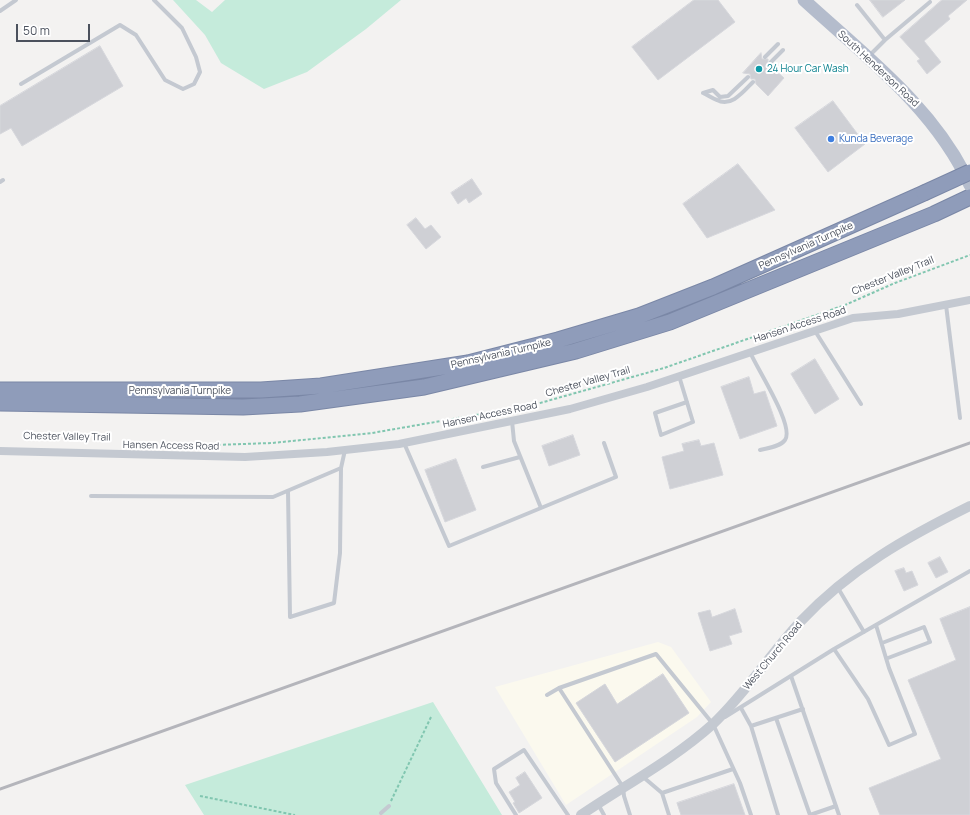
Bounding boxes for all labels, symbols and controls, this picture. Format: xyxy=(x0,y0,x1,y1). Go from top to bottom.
scale bar xyxy=(18,16,92,42)
text: 50 m xyxy=(23,22,50,39)
street label: South Henderson Road xyxy=(835,28,921,110)
place label: 24 Hour Car Wash xyxy=(767,63,849,75)
marker: 24 Hour Car Wash xyxy=(754,64,764,74)
place label: Kunda Beverage xyxy=(839,133,913,145)
marker: Kunda Beverage xyxy=(826,134,836,144)
street label: Pennsylvania Turnpike xyxy=(757,220,855,272)
street label: Chester Valley Trail xyxy=(850,254,936,298)
street label: Hansen Access Road xyxy=(752,304,848,346)
street label: Pennsylvania Turnpike xyxy=(450,337,552,371)
street label: Chester Valley Trail xyxy=(544,364,632,400)
street label: Pennsylvania Turnpike xyxy=(129,385,231,397)
street label: Hansen Access Road xyxy=(442,399,538,431)
street label: Chester Valley Trail xyxy=(23,430,111,444)
street label: Hansen Access Road xyxy=(123,439,219,453)
street label: West Church Road xyxy=(741,619,805,693)

